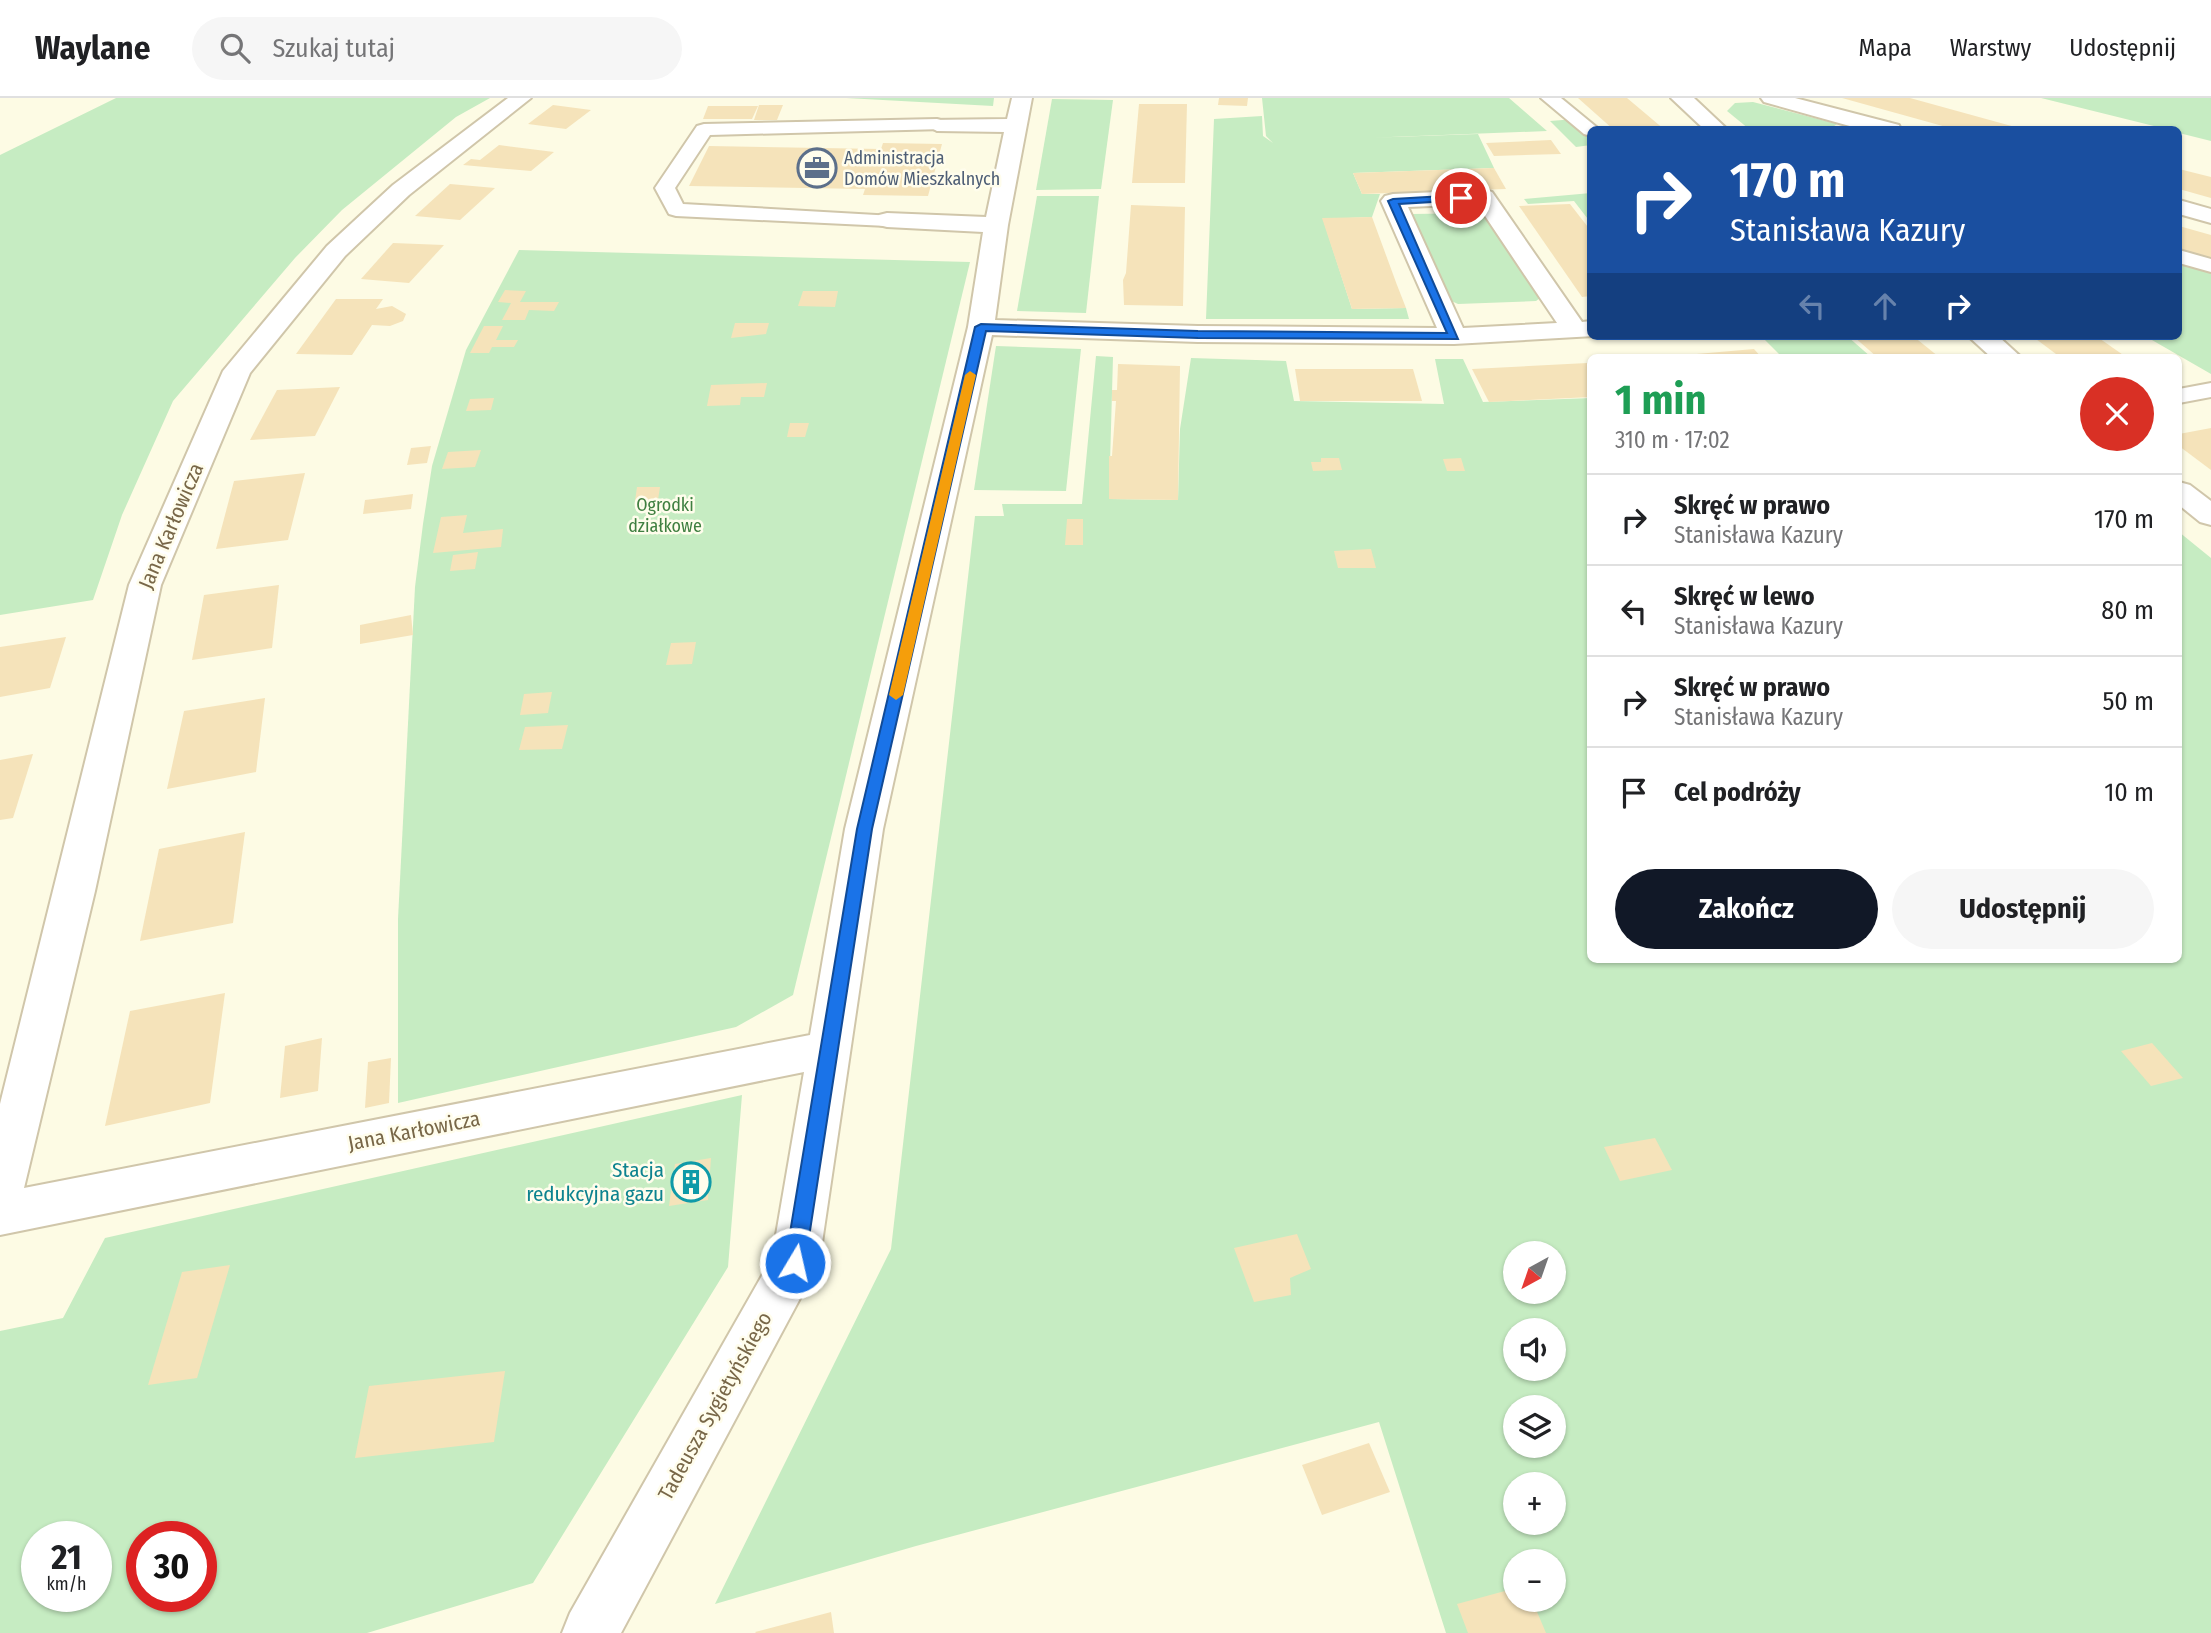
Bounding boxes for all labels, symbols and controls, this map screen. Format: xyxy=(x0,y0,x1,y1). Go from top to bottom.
search box xyxy=(192,17,682,80)
text: Waylane xyxy=(35,28,150,68)
icon: search xyxy=(216,29,254,67)
text: Szukaj tutaj xyxy=(272,33,395,64)
text: Mapa xyxy=(1859,34,1912,62)
text: Warstwy xyxy=(1950,34,2031,62)
text: Udostępnij xyxy=(2069,34,2176,62)
office icon: Administracja Domów Mieszkalnych xyxy=(796,147,838,189)
place label: Administracja Domów Mieszkalnych xyxy=(844,147,1000,190)
text: 170 m xyxy=(1730,151,1846,210)
icon: right xyxy=(1615,154,1706,245)
pin xyxy=(1431,168,1491,228)
icon: arrive xyxy=(1442,179,1480,217)
text: Stanisława Kazury xyxy=(1730,211,1965,249)
icon: left xyxy=(1793,287,1831,325)
icon: ahead xyxy=(1866,287,1904,325)
icon: right xyxy=(1939,287,1977,325)
text: 1 min xyxy=(1615,375,1706,425)
button: close xyxy=(2080,377,2154,451)
text: 310 m · 17:02 xyxy=(1615,426,1730,454)
street label: Jana Karłowicza xyxy=(133,459,209,593)
text: Skręć w prawo xyxy=(1674,490,1830,521)
park label: Ogrodki działkowe xyxy=(628,494,702,537)
icon: right xyxy=(1615,501,1653,539)
text: 170 m xyxy=(2094,504,2154,535)
text: Stanisława Kazury xyxy=(1674,521,1843,549)
text: Skręć w lewo xyxy=(1674,581,1815,612)
icon: left xyxy=(1615,592,1653,630)
text: 80 m xyxy=(2101,595,2154,626)
text: Stanisława Kazury xyxy=(1674,612,1843,640)
text: Skręć w prawo xyxy=(1674,672,1830,703)
icon: right xyxy=(1615,683,1653,721)
text: 50 m xyxy=(2102,686,2154,717)
text: Stanisława Kazury xyxy=(1674,703,1843,731)
icon: arrive xyxy=(1615,774,1653,812)
text: Cel podróży xyxy=(1674,777,1801,808)
text: 10 m xyxy=(2104,777,2154,808)
button: Zakończ xyxy=(1615,869,1878,949)
button: Udostępnij xyxy=(1892,869,2154,949)
street label: Jana Karłowicza xyxy=(346,1105,482,1157)
place label: Stacja redukcyjna gazu xyxy=(526,1157,664,1207)
building icon: Stacja redukcyjna gazu xyxy=(670,1161,712,1203)
position arrow xyxy=(758,1226,832,1300)
north arrow xyxy=(1503,1241,1566,1304)
map controls xyxy=(1503,1241,1566,1612)
street label: Tadeusza Sygietyńskiego xyxy=(652,1307,778,1505)
button: sound xyxy=(1503,1318,1566,1381)
button: layers xyxy=(1503,1395,1566,1458)
button: + xyxy=(1503,1472,1566,1535)
speed limit sign: 30 xyxy=(126,1521,217,1612)
text: 21 xyxy=(51,1536,82,1578)
button: − xyxy=(1503,1549,1566,1612)
text: km/h xyxy=(46,1573,87,1595)

